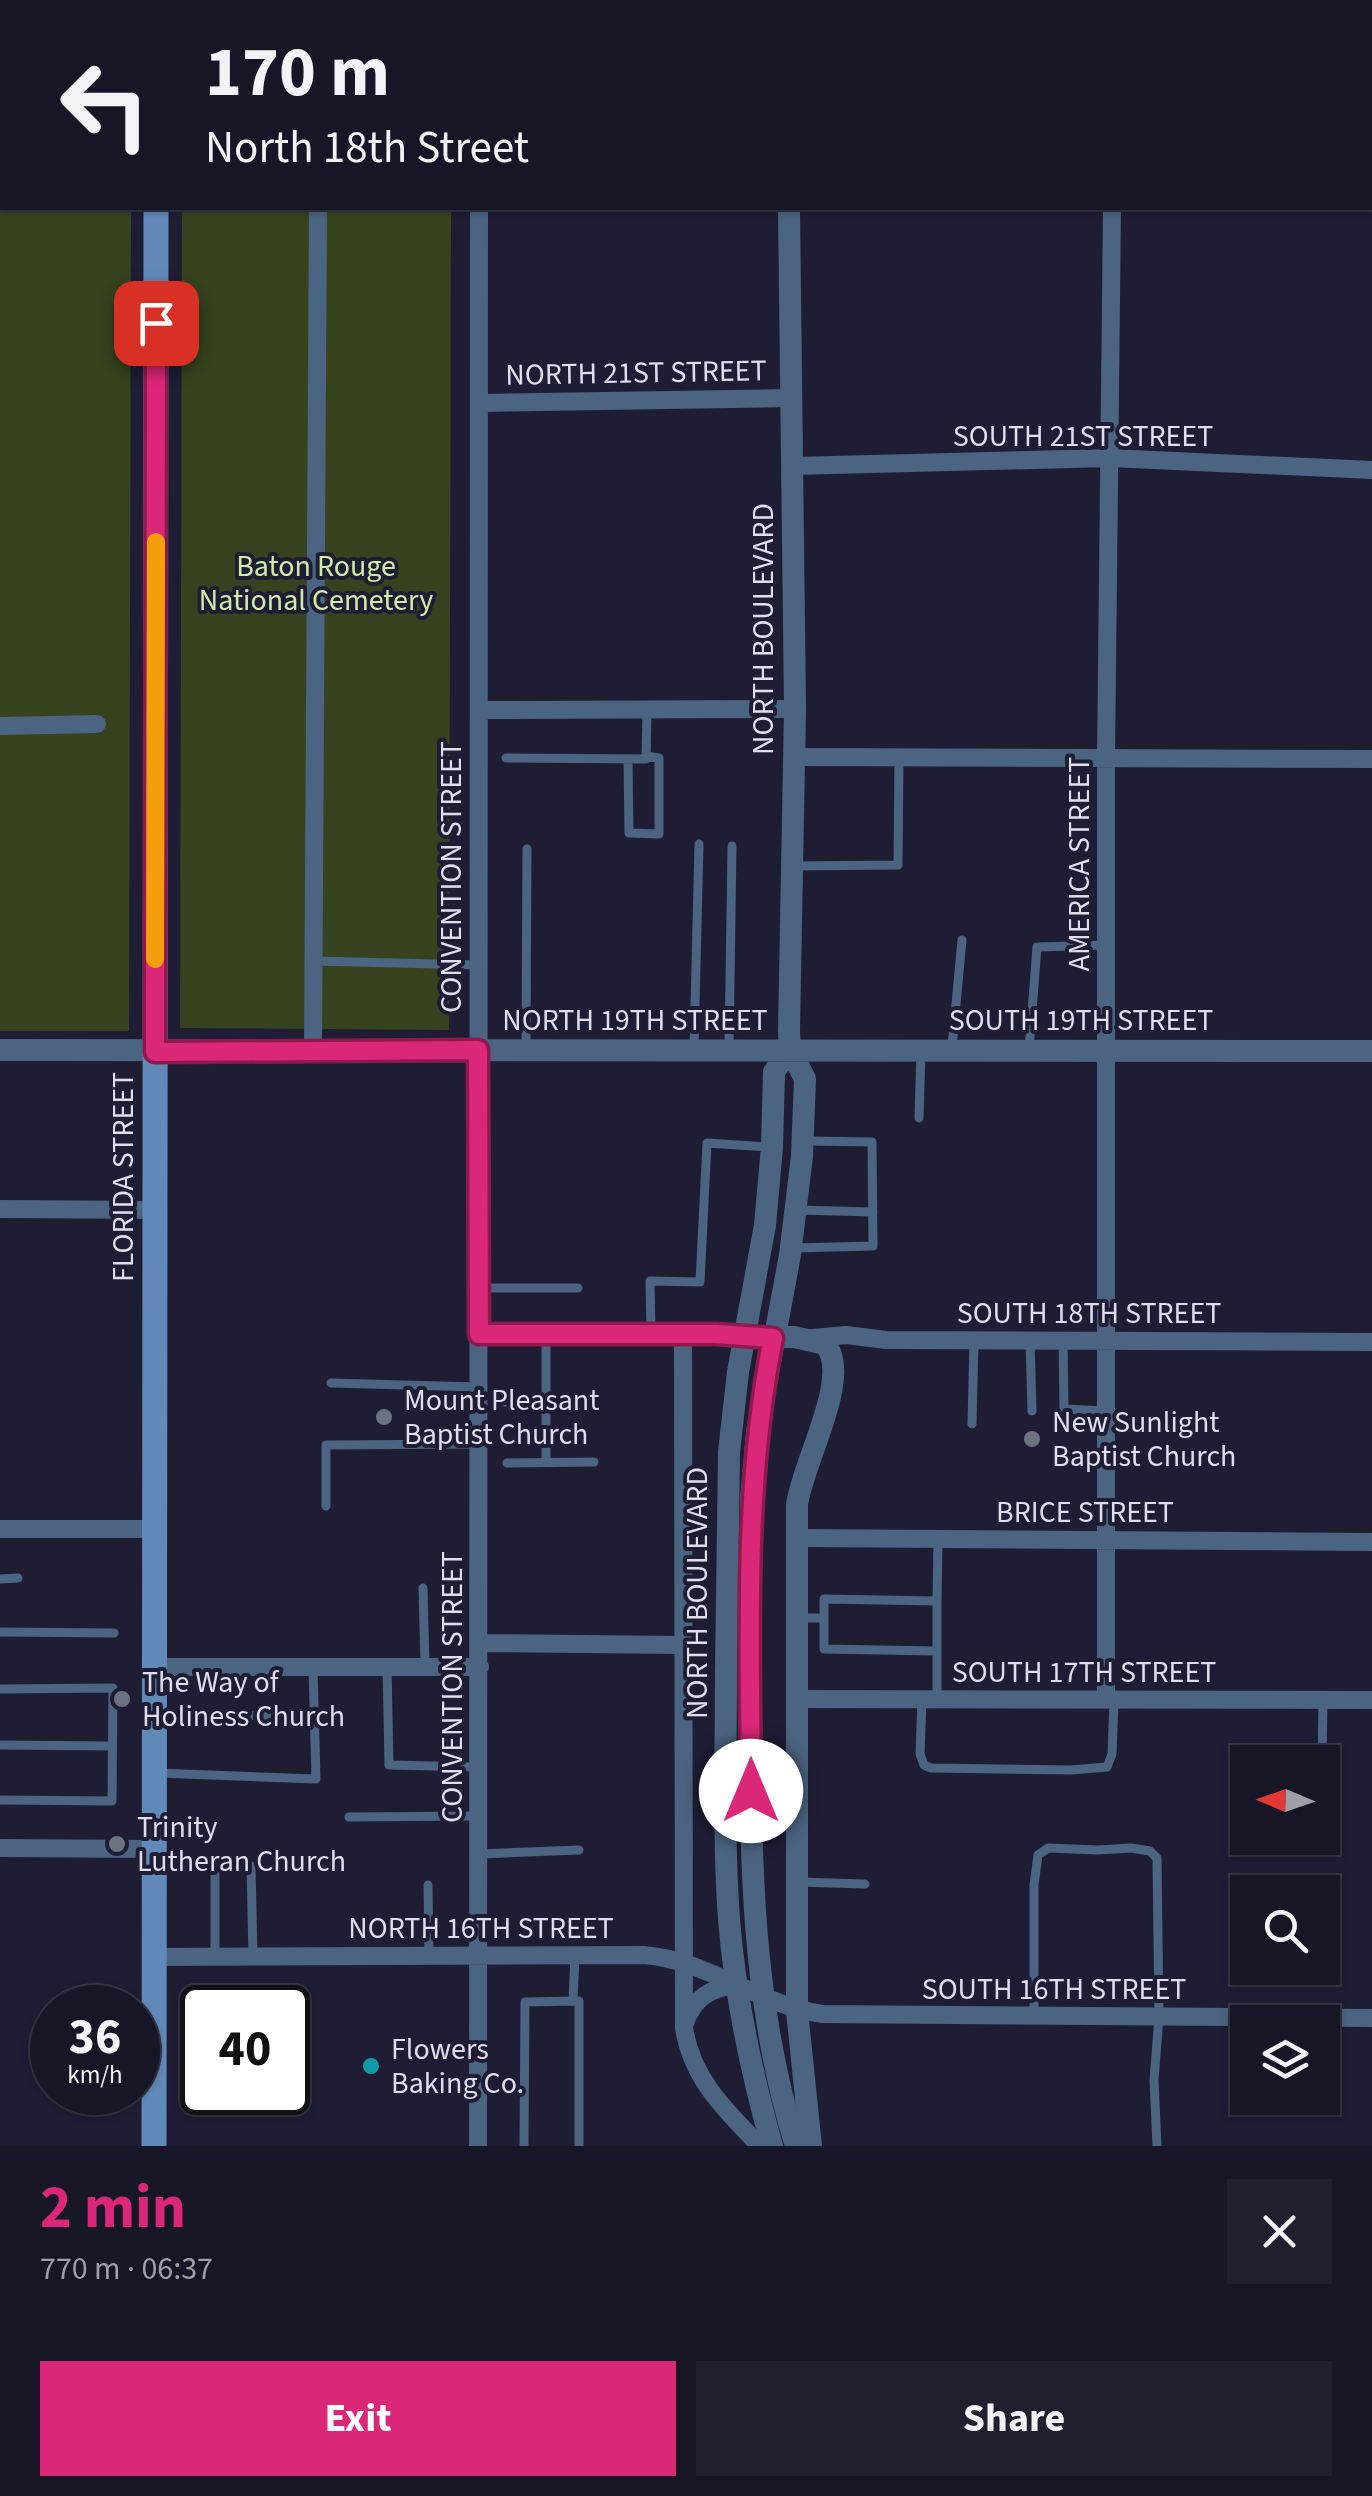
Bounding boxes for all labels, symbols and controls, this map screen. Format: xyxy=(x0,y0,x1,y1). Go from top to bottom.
text: 170 m xyxy=(205,23,390,123)
icon: left xyxy=(40,40,170,170)
text: North 18th Street xyxy=(205,116,529,180)
pin xyxy=(114,281,199,366)
icon: arrive xyxy=(129,296,184,351)
street label: NORTH 21ST STREET xyxy=(505,349,767,397)
street label: SOUTH 21ST STREET xyxy=(953,415,1213,458)
street label: NORTH BOULEVARD xyxy=(742,503,785,755)
park label: Baton Rouge National Cemetery xyxy=(199,545,433,622)
street label: CONVENTION STREET xyxy=(430,741,473,1013)
street label: AMERICA STREET xyxy=(1058,757,1101,971)
street label: NORTH 19TH STREET xyxy=(502,999,768,1042)
street label: SOUTH 19TH STREET xyxy=(949,999,1213,1042)
street label: FLORIDA STREET xyxy=(102,1072,145,1282)
street label: SOUTH 18TH STREET xyxy=(957,1292,1221,1335)
place label: Mount Pleasant Baptist Church xyxy=(404,1379,599,1456)
place label: New Sunlight Baptist Church xyxy=(1052,1401,1236,1478)
marker: Mount Pleasant Baptist Church xyxy=(373,1406,395,1428)
marker: New Sunlight Baptist Church xyxy=(1021,1428,1043,1450)
street label: NORTH BOULEVARD xyxy=(676,1467,719,1719)
street label: BRICE STREET xyxy=(996,1491,1174,1534)
street label: CONVENTION STREET xyxy=(431,1551,474,1823)
street label: SOUTH 17TH STREET xyxy=(952,1651,1216,1694)
place label: The Way of Holiness Church xyxy=(142,1661,345,1738)
marker: The Way of Holiness Church xyxy=(111,1688,133,1710)
position arrow xyxy=(699,1739,803,1843)
north arrow xyxy=(1230,1745,1340,1855)
map controls xyxy=(1230,1745,1340,2115)
place label: Trinity Lutheran Church xyxy=(137,1806,346,1883)
marker: Trinity Lutheran Church xyxy=(106,1833,128,1855)
button: search xyxy=(1230,1875,1340,1985)
street label: NORTH 16TH STREET xyxy=(348,1907,614,1950)
street label: SOUTH 16TH STREET xyxy=(922,1968,1186,2011)
speed limit sign: 40 xyxy=(180,1985,310,2115)
text: 36 xyxy=(69,2002,121,2073)
button: layers xyxy=(1230,2005,1340,2115)
place label: Flowers Baking Co. xyxy=(391,2028,524,2105)
marker: Flowers Baking Co. xyxy=(360,2055,382,2077)
text: km/h xyxy=(67,2057,123,2093)
text: 2 min xyxy=(40,2166,186,2251)
button: close xyxy=(1227,2179,1332,2284)
text: 770 m · 06:37 xyxy=(40,2246,213,2292)
button: Exit xyxy=(40,2361,676,2476)
button: Share xyxy=(696,2361,1332,2476)

